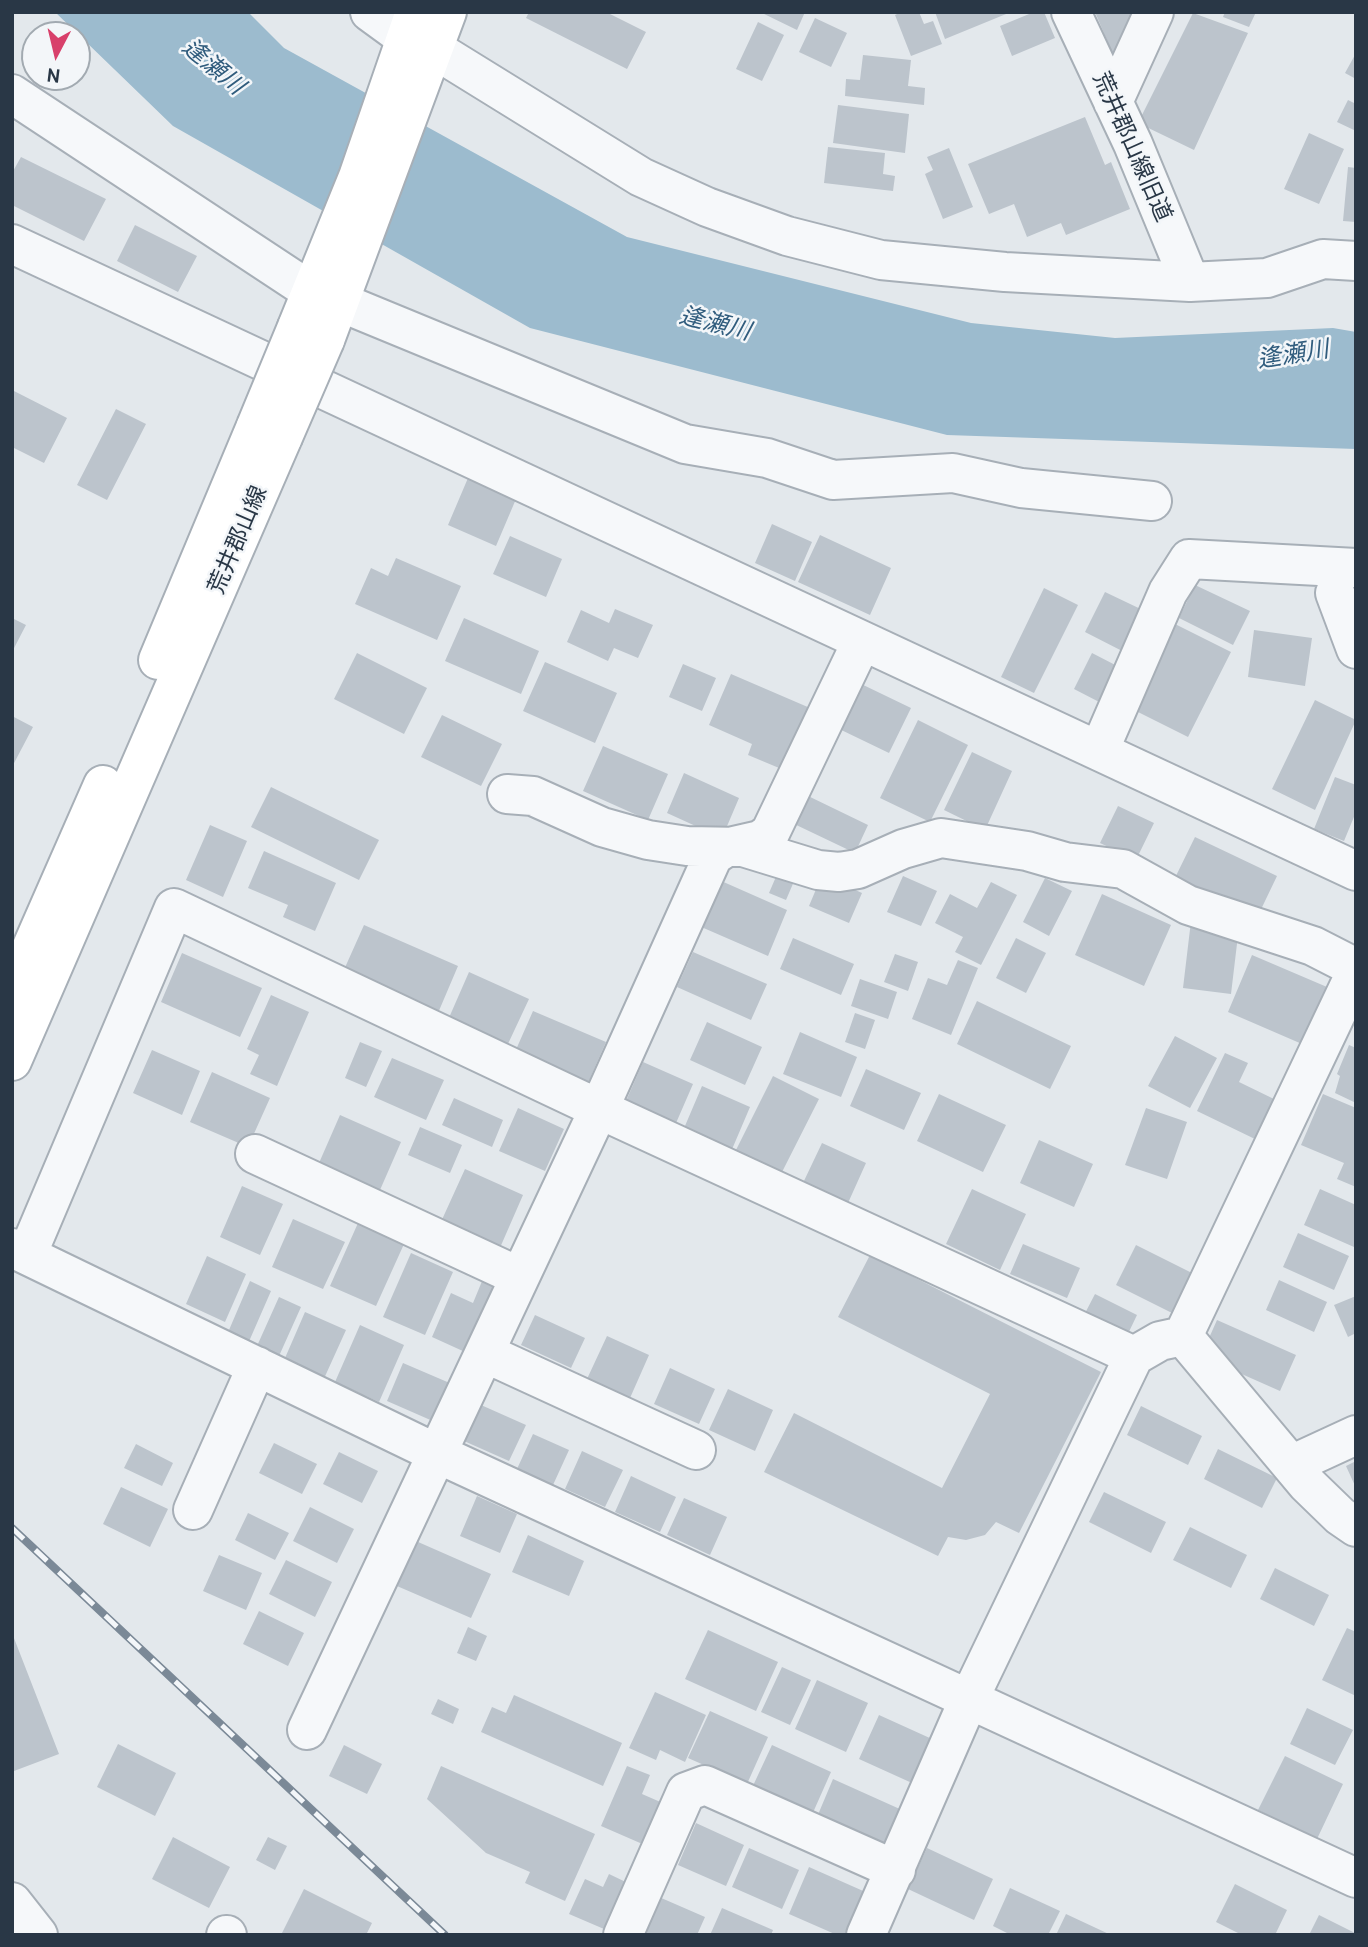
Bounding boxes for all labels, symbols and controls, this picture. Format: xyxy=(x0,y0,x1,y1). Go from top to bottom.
north arrow xyxy=(21,21,91,91)
water label: 逢瀬川 xyxy=(176,33,250,101)
text: N xyxy=(46,63,62,88)
street label: 荒井郡山線旧道 xyxy=(1087,68,1177,226)
water label: 逢瀬川 xyxy=(677,301,753,347)
water label: 逢瀬川 xyxy=(1255,335,1331,375)
street label: 荒井郡山線 xyxy=(203,482,273,598)

